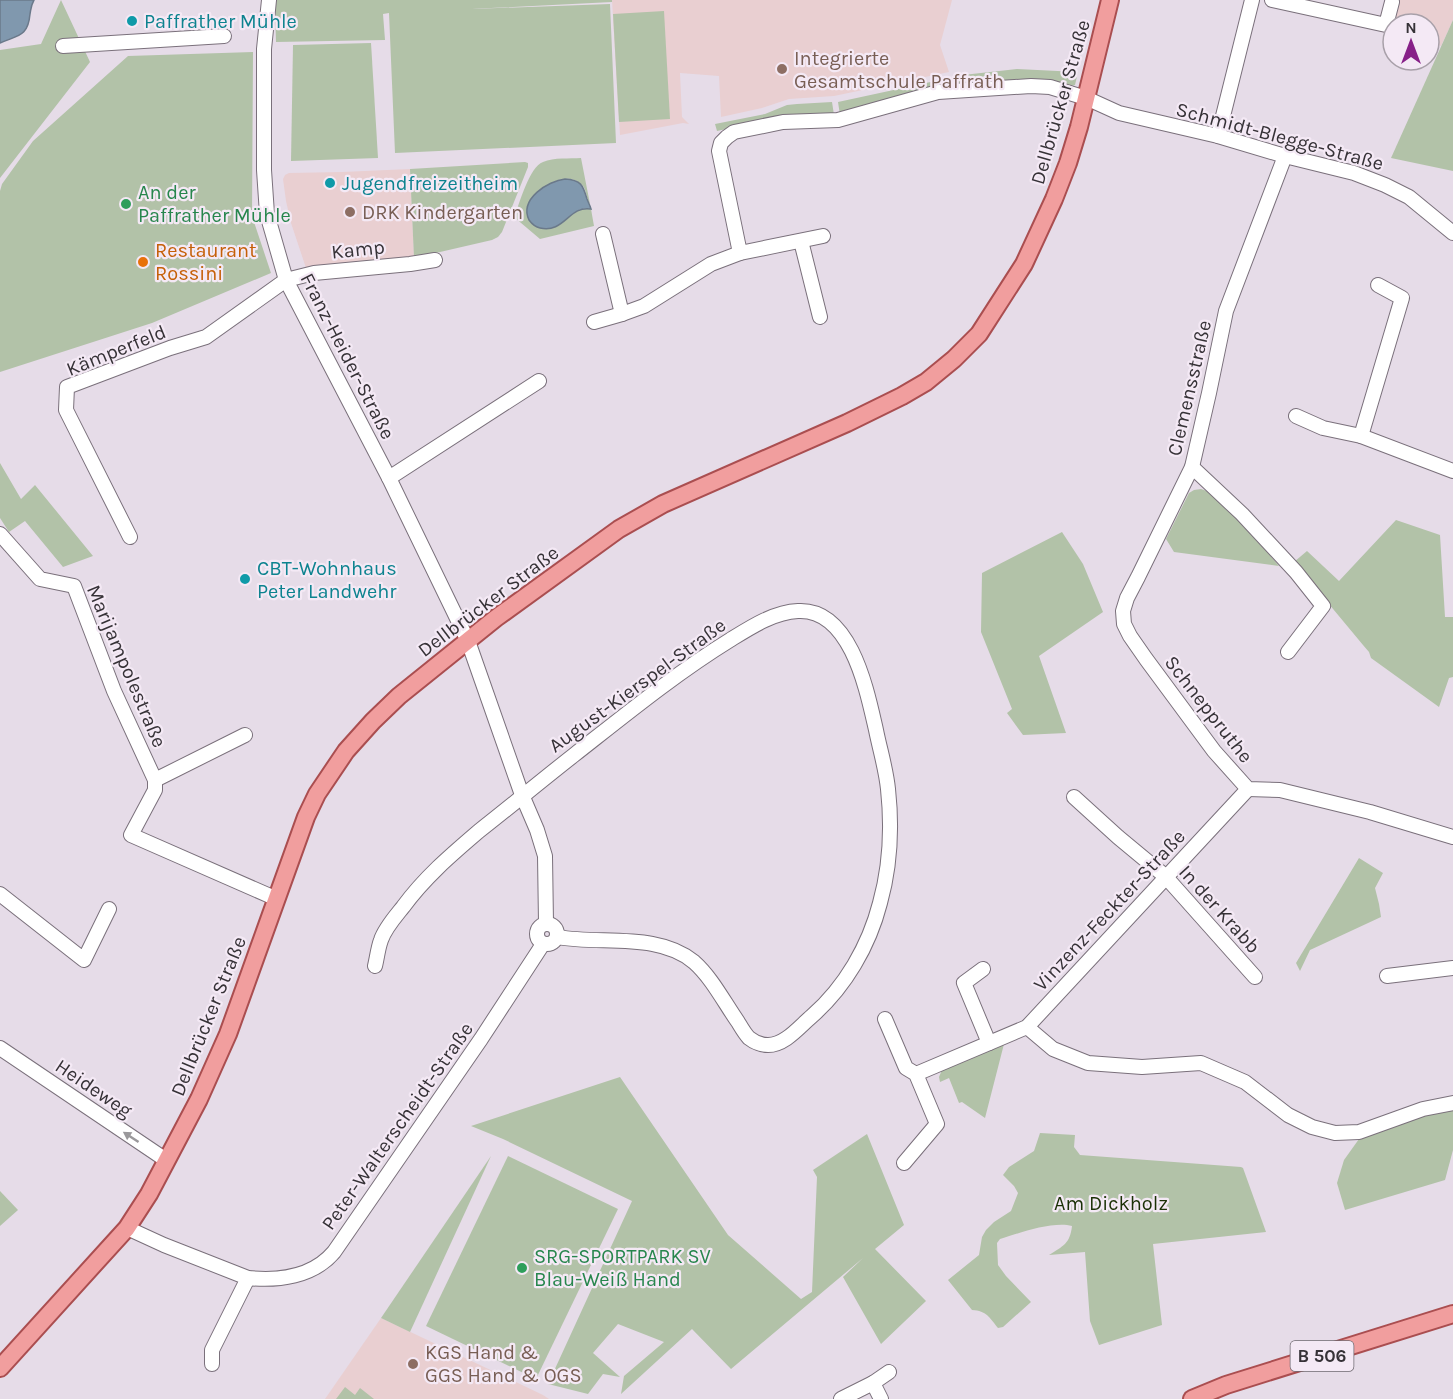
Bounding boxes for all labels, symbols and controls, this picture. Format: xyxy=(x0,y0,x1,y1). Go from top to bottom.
place label: Paffrather Mühle xyxy=(144,10,297,33)
north arrow xyxy=(1381,12,1441,72)
marker: Paffrather Mühle xyxy=(125,14,139,28)
street label: Dellbrücker Straße xyxy=(1026,17,1095,187)
text: N xyxy=(1405,18,1417,37)
place label: Integrierte Gesamtschule Paffrath xyxy=(794,47,1004,93)
marker: Integrierte Gesamtschule Paffrath xyxy=(775,62,789,76)
street label: Schmidt-Blegge-Straße xyxy=(1174,98,1386,175)
place label: Jugendfreizeitheim xyxy=(342,172,518,195)
marker: Jugendfreizeitheim xyxy=(323,176,337,190)
place label: An der Paffrather Mühle xyxy=(138,181,291,227)
marker: An der Paffrather Mühle xyxy=(119,197,133,211)
place label: DRK Kindergarten xyxy=(362,201,523,224)
marker: DRK Kindergarten xyxy=(343,205,357,219)
street label: Kamp xyxy=(330,235,386,264)
place label: Restaurant Rossini xyxy=(155,239,257,285)
marker: Restaurant Rossini xyxy=(136,255,150,269)
street label: Franz-Heider-Straße xyxy=(296,269,399,443)
street label: Clemensstraße xyxy=(1163,318,1216,458)
street label: Kämperfeld xyxy=(63,320,169,381)
street label: Dellbrücker Straße xyxy=(413,541,563,662)
place label: CBT-Wohnhaus Peter Landwehr xyxy=(257,557,397,603)
marker: CBT-Wohnhaus Peter Landwehr xyxy=(238,572,252,586)
street label: Marijampolestraße xyxy=(82,581,171,751)
street label: August-Kierspel-Straße xyxy=(544,613,730,757)
street label: Schneppruthe xyxy=(1160,651,1258,767)
street label: Vinzenz-Feckter-Straße xyxy=(1029,825,1190,996)
street label: In der Krabb xyxy=(1174,861,1265,958)
street label: Dellbrücker Straße xyxy=(166,933,251,1099)
street label: Peter-Walterscheidt-Straße xyxy=(317,1018,478,1234)
street label: Heideweg xyxy=(51,1054,137,1122)
one-way arrow xyxy=(123,1132,139,1143)
park label: Am Dickholz xyxy=(1054,1192,1168,1215)
place label: SRG-SPORTPARK SV Blau-Weiß Hand xyxy=(534,1245,711,1291)
marker: SRG-SPORTPARK SV Blau-Weiß Hand xyxy=(515,1261,529,1275)
place label: KGS Hand & GGS Hand & OGS xyxy=(425,1341,582,1387)
road number: B 506 xyxy=(1290,1341,1354,1371)
marker: KGS Hand & GGS Hand & OGS xyxy=(406,1357,420,1371)

